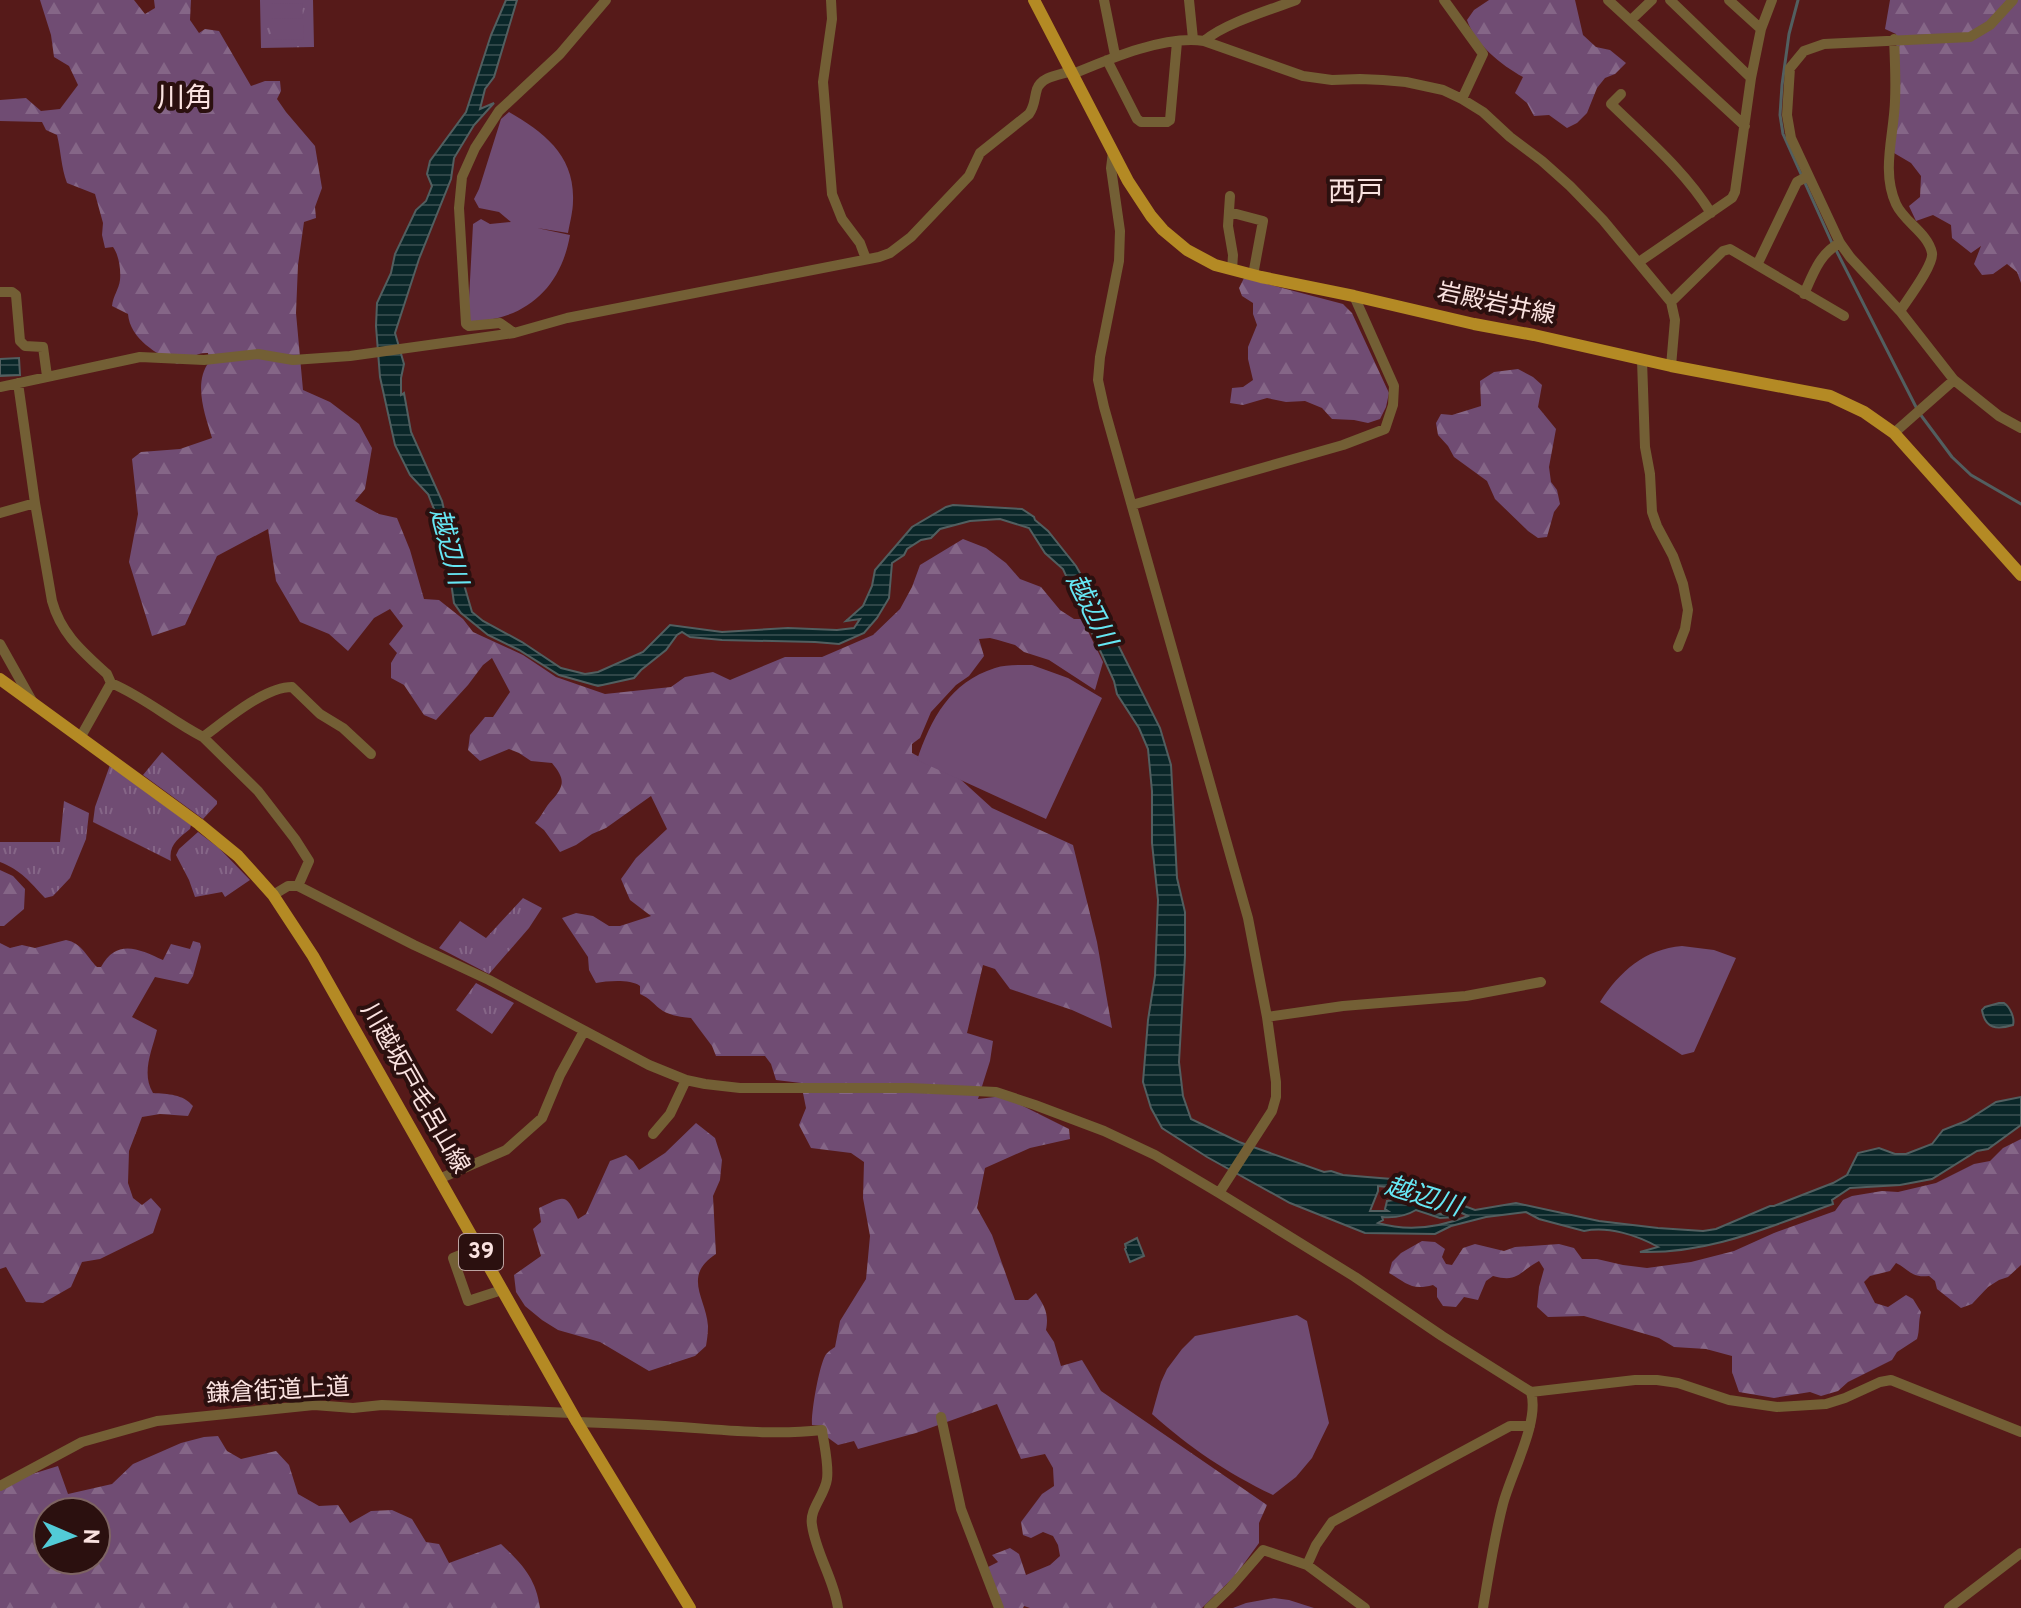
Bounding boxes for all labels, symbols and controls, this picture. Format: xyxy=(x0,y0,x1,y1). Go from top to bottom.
district label: 川角 xyxy=(157,82,213,118)
district label: 西戸 xyxy=(1328,176,1384,212)
street label: 岩殿岩井線 xyxy=(1434,278,1558,332)
water label: 越辺川 xyxy=(421,505,474,592)
water label: 越辺川 xyxy=(1058,569,1124,656)
street label: 川越坂戸毛呂山線 xyxy=(353,998,475,1180)
water label: 越辺川 xyxy=(1381,1171,1468,1226)
road number: 39 xyxy=(459,1234,503,1270)
street label: 鎌倉街道上道 xyxy=(205,1373,351,1411)
north arrow xyxy=(32,1496,112,1576)
text: N xyxy=(76,1528,103,1545)

